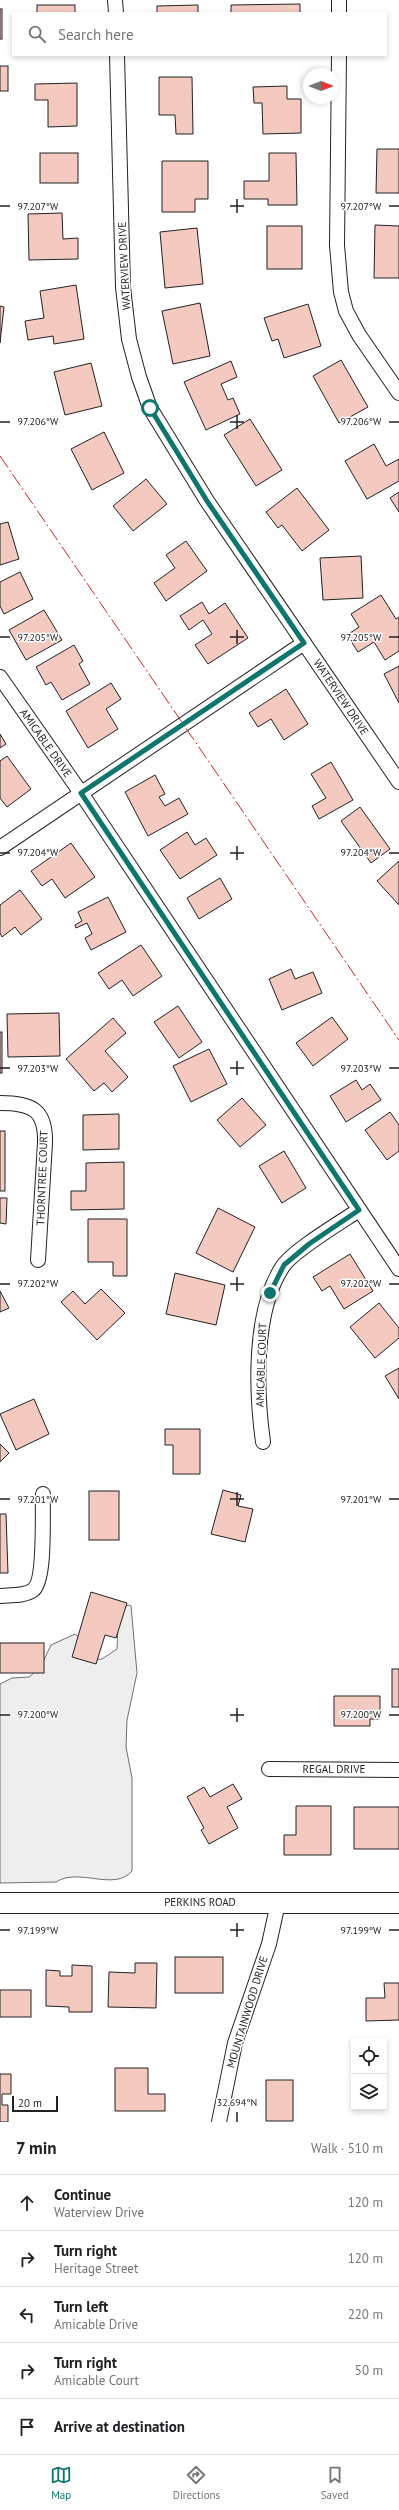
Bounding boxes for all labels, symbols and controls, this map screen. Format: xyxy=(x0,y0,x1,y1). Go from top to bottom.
search box xyxy=(12,12,387,56)
icon: search xyxy=(26,23,48,45)
text: Search here xyxy=(58,25,134,44)
north arrow xyxy=(303,68,339,104)
text: 97.207°W xyxy=(18,200,59,213)
text: 97.207°W xyxy=(341,200,382,213)
street label: WATERVIEW DRIVE xyxy=(115,221,133,311)
route start xyxy=(141,399,159,417)
text: 97.206°W xyxy=(18,415,59,428)
text: 97.206°W xyxy=(341,415,382,428)
text: 97.205°W xyxy=(18,631,59,644)
text: 97.205°W xyxy=(341,631,382,644)
street label: WATERVIEW DRIVE xyxy=(310,656,372,738)
street label: AMICABLE DRIVE xyxy=(17,706,75,780)
text: 97.204°W xyxy=(18,846,59,859)
text: 97.204°W xyxy=(341,846,382,859)
text: 97.203°W xyxy=(18,1062,59,1075)
text: 97.203°W xyxy=(341,1062,382,1075)
street label: THORNTREE COURT xyxy=(33,1130,51,1226)
text: 97.202°W xyxy=(18,1277,59,1290)
text: 97.202°W xyxy=(341,1277,382,1290)
route end xyxy=(261,1284,279,1302)
street label: AMICABLE COURT xyxy=(253,1323,269,1407)
text: 97.201°W xyxy=(18,1493,59,1506)
text: 97.201°W xyxy=(341,1493,382,1506)
text: 97.200°W xyxy=(18,1708,59,1721)
text: 97.200°W xyxy=(341,1708,382,1721)
street label: REGAL DRIVE xyxy=(303,1762,366,1776)
street label: PERKINS ROAD xyxy=(164,1895,236,1909)
text: 97.199°W xyxy=(18,1924,59,1937)
text: 97.199°W xyxy=(341,1924,382,1937)
street label: MOUNTAINWOOD DRIVE xyxy=(223,1954,271,2070)
map controls xyxy=(351,2038,387,2110)
button: locate xyxy=(351,2038,387,2074)
button: layers xyxy=(351,2074,387,2110)
scale bar xyxy=(12,2094,58,2113)
text: 20 m xyxy=(18,2096,42,2110)
text: 32.694°N xyxy=(217,2096,257,2109)
text: 7 min xyxy=(16,2137,57,2159)
text: Walk · 510 m xyxy=(311,2140,383,2157)
text: Continue xyxy=(54,2185,111,2204)
icon: ahead xyxy=(16,2192,38,2214)
text: 120 m xyxy=(348,2194,383,2211)
text: Waterview Drive xyxy=(54,2204,144,2221)
text: Turn right xyxy=(54,2241,117,2260)
icon: right xyxy=(16,2248,38,2270)
text: 120 m xyxy=(348,2250,383,2267)
text: Heritage Street xyxy=(54,2260,138,2277)
text: Turn left xyxy=(54,2297,108,2316)
icon: left xyxy=(16,2304,38,2326)
text: 220 m xyxy=(348,2306,383,2323)
text: Amicable Drive xyxy=(54,2316,138,2333)
text: Turn right xyxy=(54,2353,117,2372)
icon: right xyxy=(16,2360,38,2382)
text: 50 m xyxy=(355,2362,383,2379)
text: Amicable Court xyxy=(54,2372,139,2389)
icon: arrive xyxy=(16,2416,38,2438)
text: Arrive at destination xyxy=(54,2417,185,2436)
tab: Map xyxy=(50,2464,72,2502)
tab: Directions xyxy=(173,2464,220,2502)
tab: Saved xyxy=(321,2464,349,2502)

